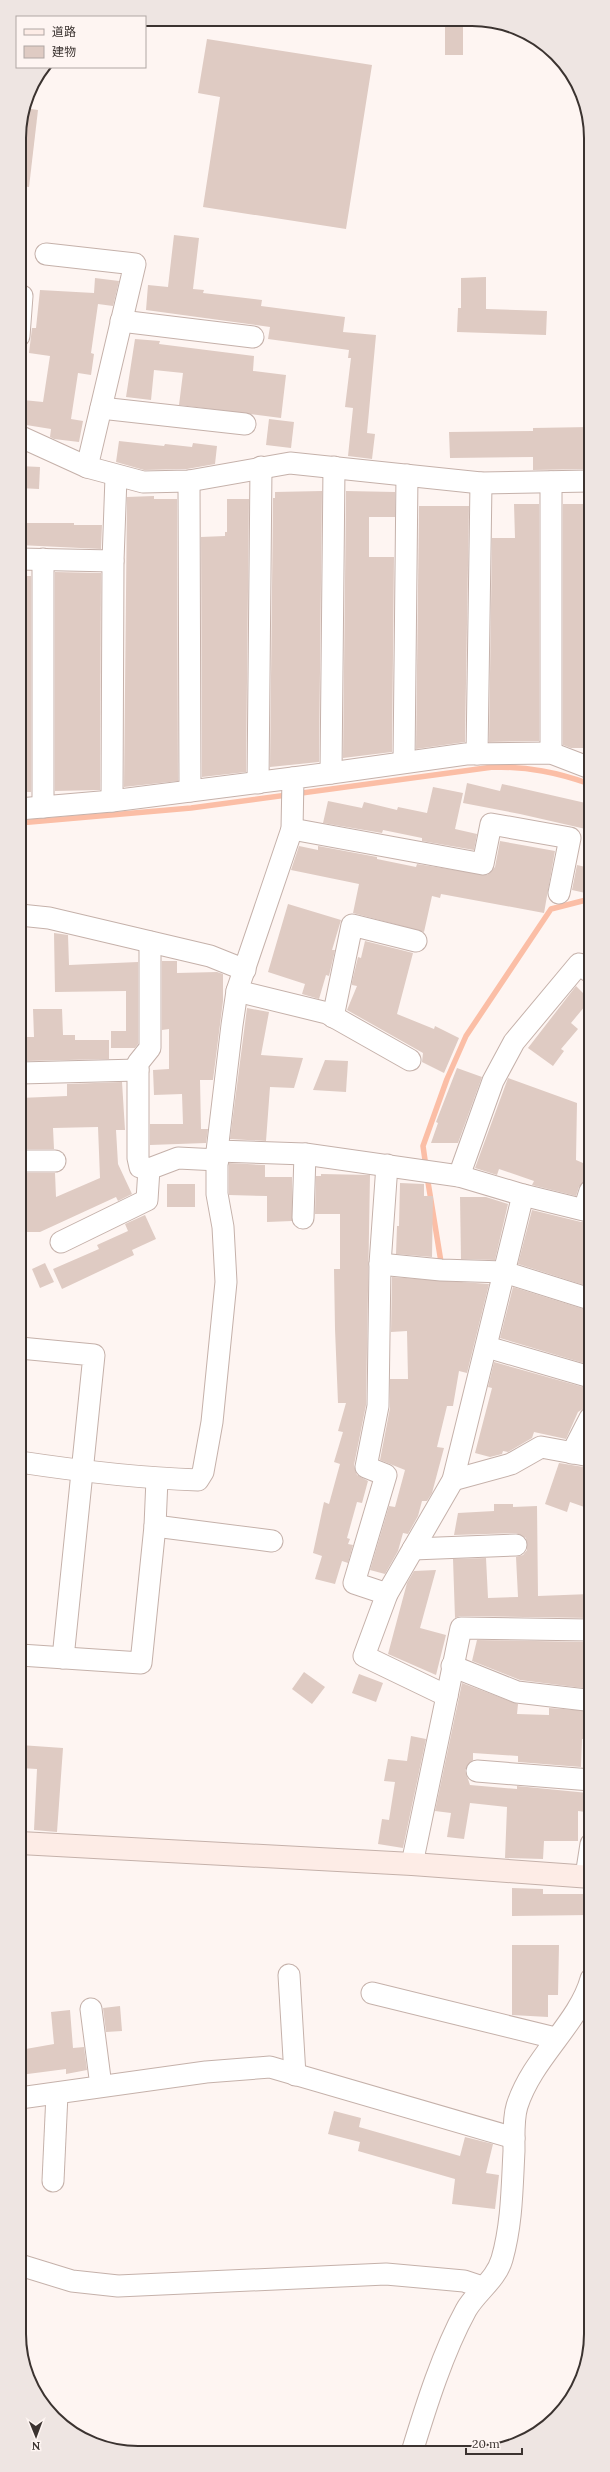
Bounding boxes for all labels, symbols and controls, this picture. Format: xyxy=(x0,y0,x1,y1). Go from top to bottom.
legend xyxy=(16,16,146,68)
text: 道路 xyxy=(52,24,76,39)
text: 建物 xyxy=(52,44,76,59)
north arrow xyxy=(16,2416,56,2456)
scale bar xyxy=(466,2430,522,2456)
text: 20 m xyxy=(472,2436,500,2451)
text: N xyxy=(31,2439,41,2453)

